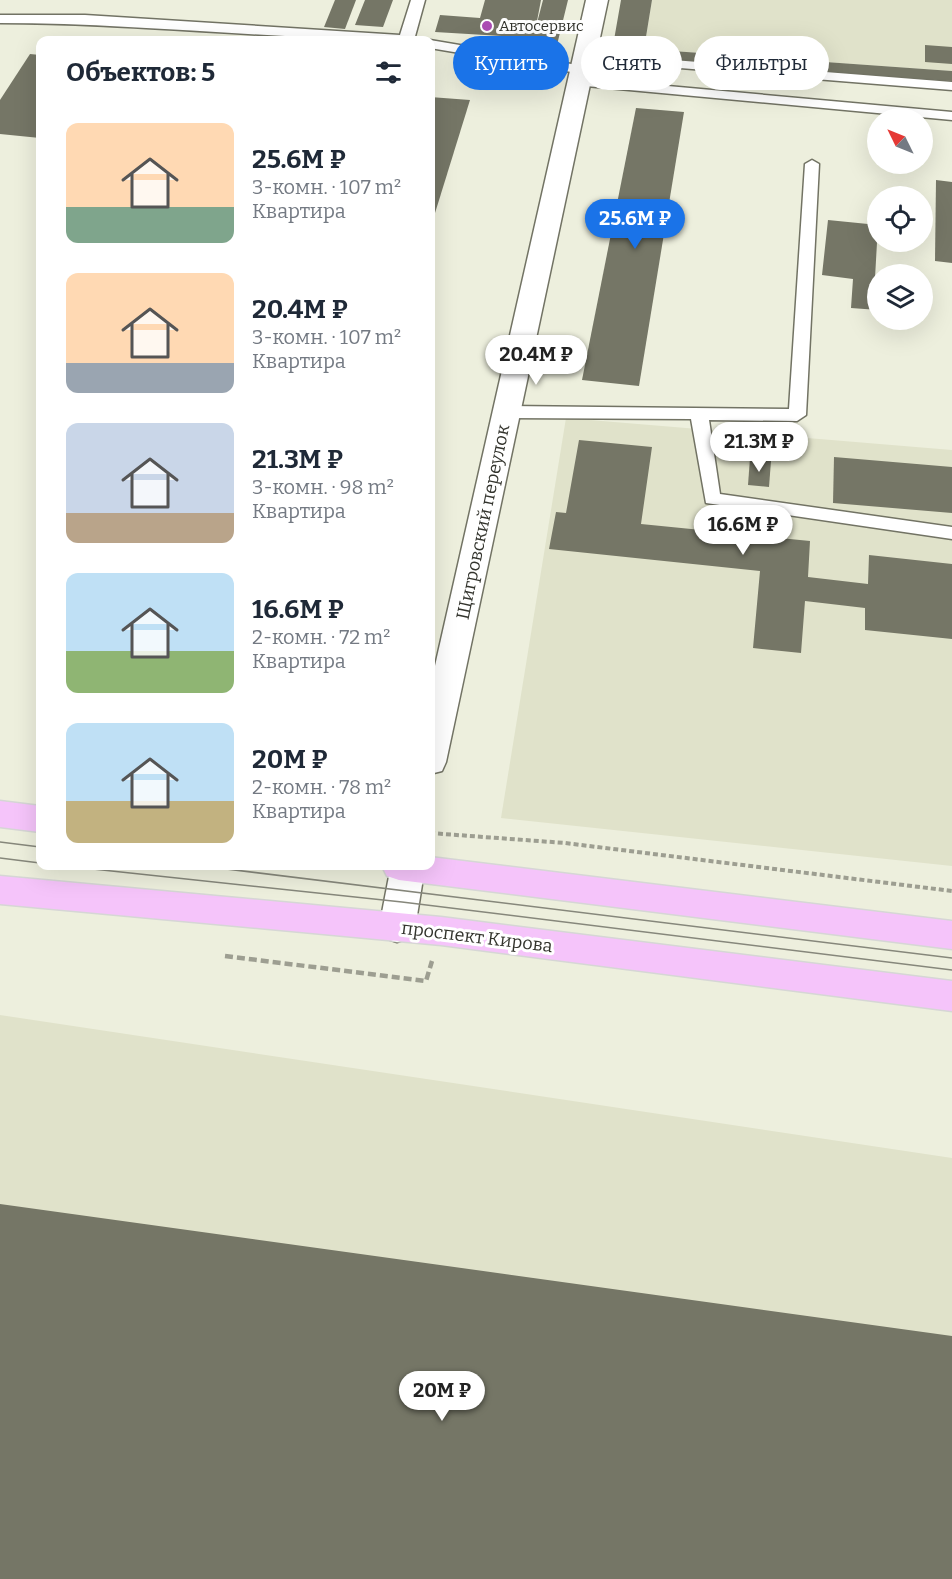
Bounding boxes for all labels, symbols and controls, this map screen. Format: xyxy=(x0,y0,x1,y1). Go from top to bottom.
place label: Автосервис xyxy=(499,17,584,35)
marker: Автосервис xyxy=(480,19,494,33)
chip: Купить xyxy=(453,36,569,90)
chip: Снять xyxy=(581,36,682,90)
chip: Фильтры xyxy=(694,36,829,90)
icon: filters xyxy=(372,56,405,89)
text: Объектов: 5 xyxy=(66,57,215,88)
north arrow xyxy=(867,108,933,174)
map controls xyxy=(867,108,933,330)
text: 25.6M ₽ xyxy=(252,144,346,175)
icon: home xyxy=(114,147,186,219)
text: 3-комн. · 107 m² xyxy=(252,175,401,199)
button: locate xyxy=(867,186,933,252)
text: Квартира xyxy=(252,199,346,223)
pin: 25.6M ₽ xyxy=(580,199,690,250)
text: 25.6M ₽ xyxy=(599,206,671,230)
button: layers xyxy=(867,264,933,330)
text: 20.4M ₽ xyxy=(252,294,348,325)
icon: home xyxy=(114,297,186,369)
text: 3-комн. · 107 m² xyxy=(252,325,401,349)
pin: 20.4M ₽ xyxy=(481,335,591,386)
text: 20.4M ₽ xyxy=(499,342,573,366)
text: Квартира xyxy=(252,349,346,373)
street label: Щигровский переулок xyxy=(452,422,515,622)
pin: 21.3M ₽ xyxy=(704,422,814,473)
text: 21.3M ₽ xyxy=(724,429,794,453)
text: 21.3M ₽ xyxy=(252,444,343,475)
icon: home xyxy=(114,447,186,519)
text: 3-комн. · 98 m² xyxy=(252,475,394,499)
text: Квартира xyxy=(252,499,346,523)
pin: 16.6M ₽ xyxy=(688,505,798,556)
text: 16.6M ₽ xyxy=(708,512,778,536)
text: 16.6M ₽ xyxy=(252,594,344,625)
icon: home xyxy=(114,597,186,669)
text: 2-комн. · 72 m² xyxy=(252,625,390,649)
text: Квартира xyxy=(252,649,346,673)
text: 20M ₽ xyxy=(252,744,328,775)
icon: home xyxy=(114,747,186,819)
text: 2-комн. · 78 m² xyxy=(252,775,391,799)
text: Квартира xyxy=(252,799,346,823)
street label: проспект Кирова xyxy=(400,917,554,957)
pin: 20M ₽ xyxy=(400,1371,484,1422)
text: 20M ₽ xyxy=(413,1378,471,1402)

